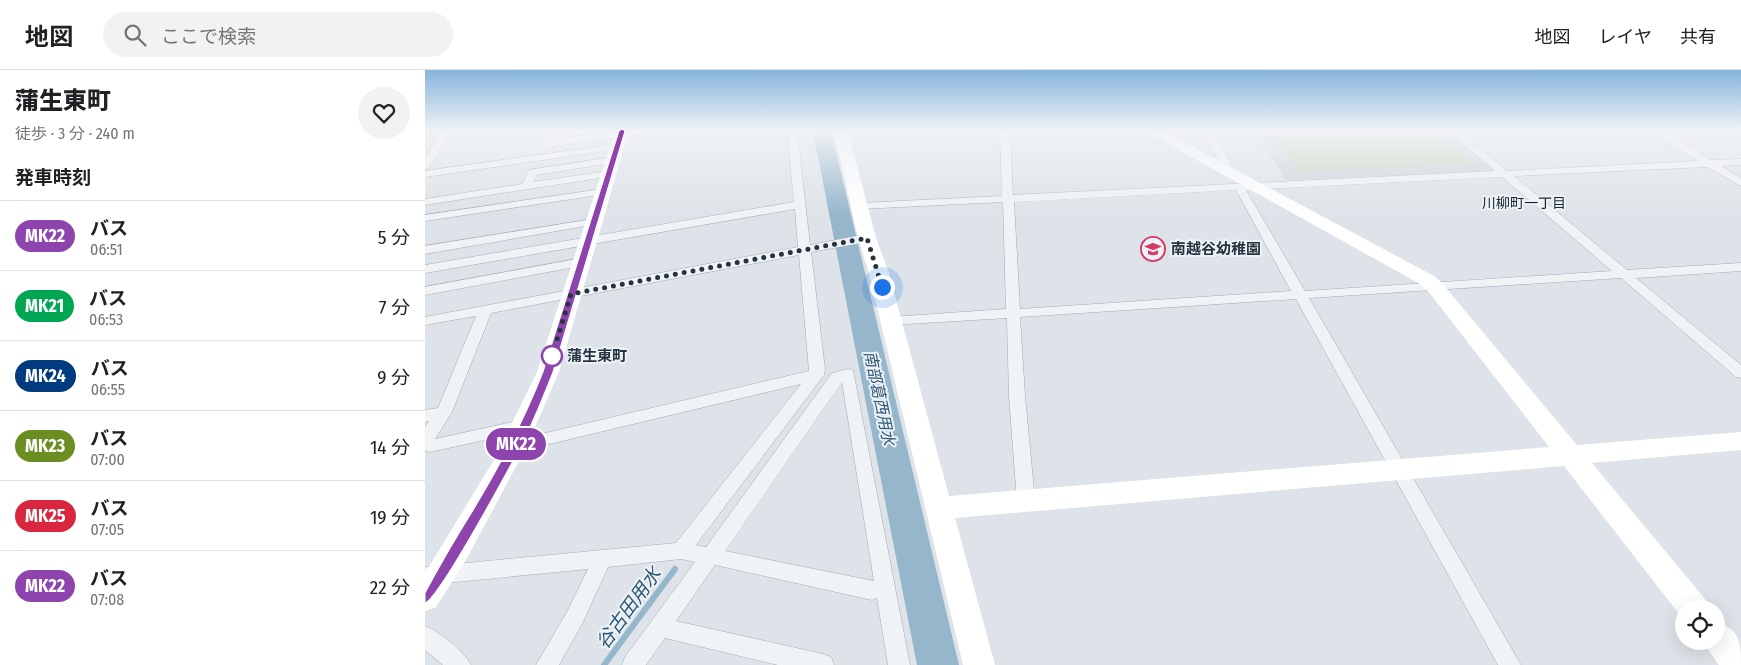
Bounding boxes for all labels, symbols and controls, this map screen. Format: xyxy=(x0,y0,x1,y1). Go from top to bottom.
search box xyxy=(103,12,453,57)
icon: search xyxy=(121,21,149,49)
text: 地図 xyxy=(25,23,73,51)
text: ここで検索 xyxy=(161,25,256,48)
text: 地図 xyxy=(1535,26,1571,48)
text: レイヤ xyxy=(1599,26,1652,48)
text: 共有 xyxy=(1680,26,1716,48)
text: 蒲生東町 xyxy=(15,87,111,115)
button: heart xyxy=(358,87,410,139)
text: 徒歩 · 3 分 · 240 m xyxy=(15,124,135,143)
text: 発車時刻 xyxy=(15,166,91,189)
district label: 川柳町一丁目 xyxy=(1482,195,1566,212)
text: バス xyxy=(90,217,128,240)
text: MK22 xyxy=(25,225,65,247)
text: 5 分 xyxy=(378,226,410,249)
school or university icon: 南越谷幼稚園 xyxy=(1140,236,1166,262)
text: 06:51 xyxy=(90,240,123,259)
place label: 南越谷幼稚園 xyxy=(1171,240,1261,258)
your location xyxy=(870,275,895,300)
text: バス xyxy=(89,287,127,310)
text: MK21 xyxy=(25,295,64,317)
text: 7 分 xyxy=(379,296,410,319)
text: 06:53 xyxy=(89,310,123,329)
marker: 蒲生東町 xyxy=(541,345,563,367)
place label: 蒲生東町 xyxy=(567,347,627,365)
water label: 南部葛西用水 xyxy=(860,349,899,449)
text: バス xyxy=(91,357,129,380)
text: MK24 xyxy=(25,365,66,387)
text: 9 分 xyxy=(377,366,410,389)
text: 06:55 xyxy=(91,380,125,399)
text: バス xyxy=(90,427,128,450)
line badge: MK22 xyxy=(481,428,551,460)
text: MK22 xyxy=(496,433,536,455)
text: MK23 xyxy=(25,435,65,457)
text: 14 分 xyxy=(370,436,410,459)
text: 07:00 xyxy=(90,450,125,469)
text: バス xyxy=(91,497,129,520)
text: MK25 xyxy=(25,505,66,527)
text: 19 分 xyxy=(370,506,410,529)
text: 07:05 xyxy=(91,520,124,539)
water label: 谷古田用水 xyxy=(591,561,667,653)
text: バス xyxy=(90,567,128,590)
text: MK22 xyxy=(25,575,65,597)
text: 22 分 xyxy=(370,576,410,599)
text: 07:08 xyxy=(90,590,124,609)
map controls xyxy=(1675,600,1725,650)
button: locate xyxy=(1675,600,1725,650)

